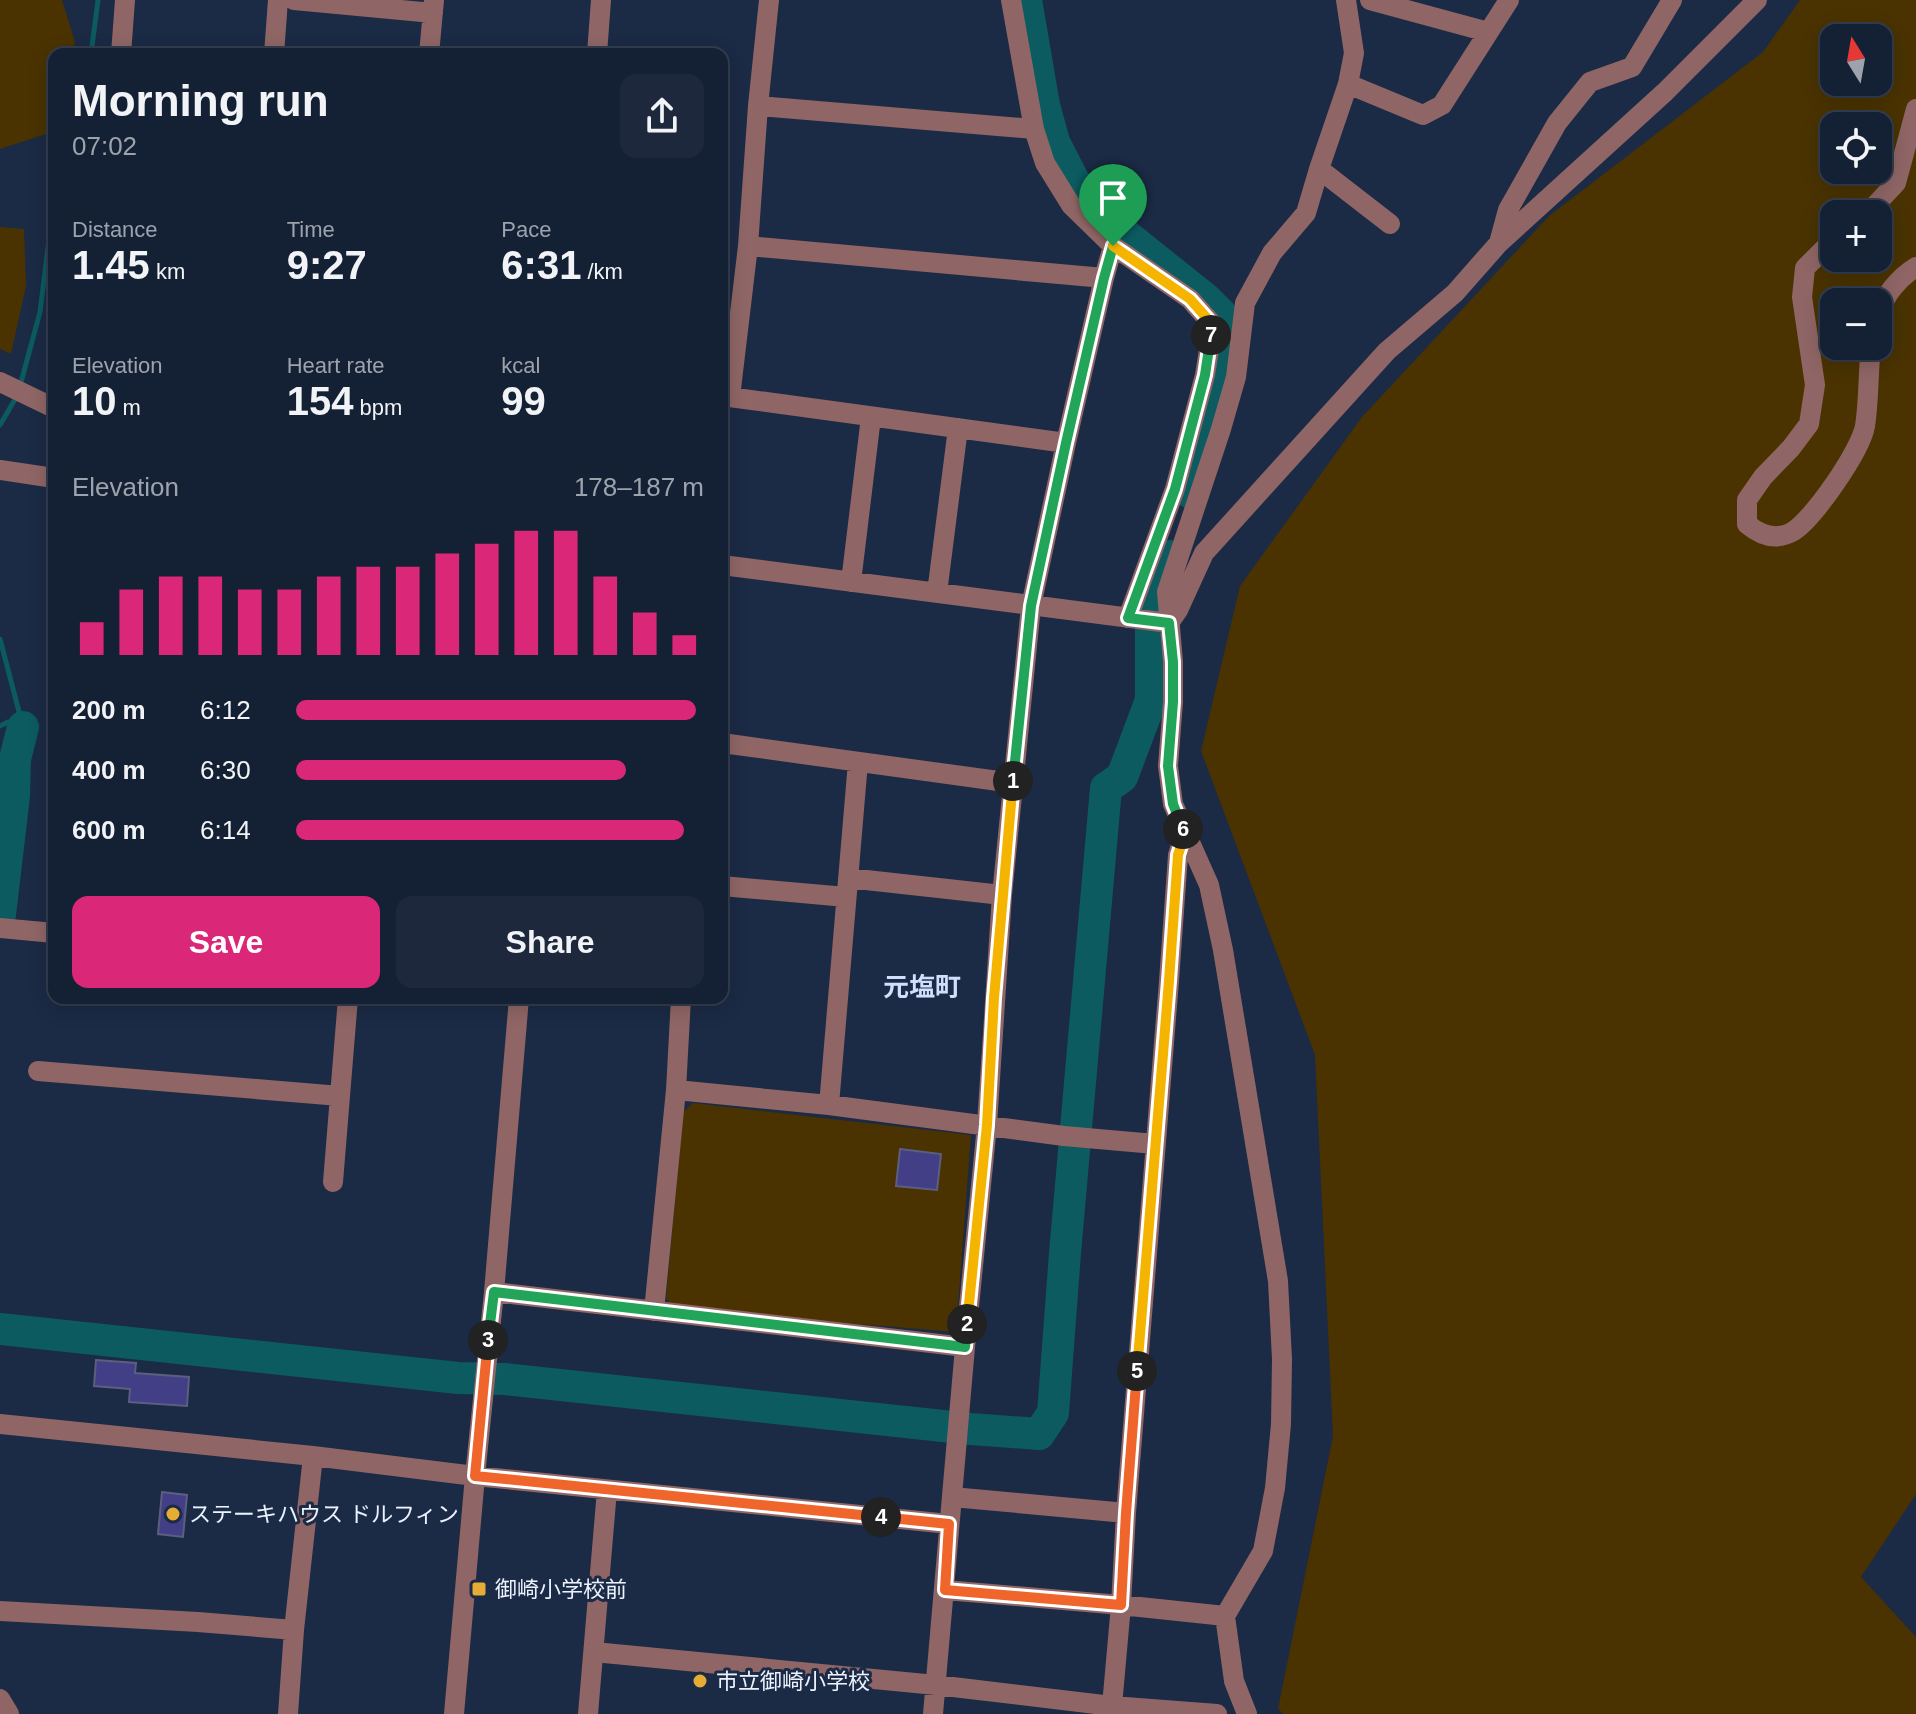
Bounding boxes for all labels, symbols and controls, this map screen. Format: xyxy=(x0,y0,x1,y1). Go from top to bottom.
north arrow xyxy=(1820,24,1892,96)
map controls xyxy=(1820,24,1892,360)
button: share xyxy=(620,74,704,158)
text: Morning run xyxy=(72,76,329,125)
button: locate xyxy=(1820,112,1892,184)
text: 07:02 xyxy=(72,131,137,161)
pin xyxy=(1079,164,1147,246)
icon: arrive xyxy=(1091,176,1135,220)
button: + xyxy=(1820,200,1892,272)
text: Distance xyxy=(72,217,158,242)
text: Time xyxy=(287,217,335,242)
text: Pace xyxy=(501,217,551,242)
text: 1.45 xyxy=(72,243,150,287)
text: 9:27 xyxy=(287,243,367,287)
text: 6:31 xyxy=(501,243,581,287)
text: km xyxy=(150,259,185,284)
text: /km xyxy=(581,259,623,284)
button: − xyxy=(1820,288,1892,360)
pin: 7 xyxy=(1191,315,1231,355)
text: 7 xyxy=(1205,322,1217,347)
text: Elevation xyxy=(72,353,163,378)
text: Heart rate xyxy=(287,353,384,378)
text: kcal xyxy=(501,353,540,378)
text: 10 xyxy=(72,379,117,423)
text: 154 xyxy=(287,379,353,423)
text: 99 xyxy=(501,379,546,423)
text: m xyxy=(117,395,141,420)
text: bpm xyxy=(353,395,402,420)
text: Elevation xyxy=(72,472,179,502)
text: 178–187 m xyxy=(574,472,704,502)
text: 200 m xyxy=(72,695,146,725)
text: 6:12 xyxy=(200,695,251,725)
text: 400 m xyxy=(72,755,146,785)
text: 6:30 xyxy=(200,755,251,785)
pin: 1 xyxy=(993,761,1033,801)
text: 1 xyxy=(1007,768,1019,793)
pin: 6 xyxy=(1163,809,1203,849)
text: 600 m xyxy=(72,815,146,845)
text: 6:14 xyxy=(200,815,251,845)
text: 6 xyxy=(1177,816,1189,841)
button: Save xyxy=(72,896,380,988)
button: Share xyxy=(396,896,704,988)
district label: 元塩町 xyxy=(883,972,961,1002)
pin: 2 xyxy=(947,1304,987,1344)
text: 2 xyxy=(961,1311,973,1336)
pin: 3 xyxy=(468,1320,508,1360)
text: 3 xyxy=(482,1327,494,1352)
pin: 5 xyxy=(1117,1351,1157,1391)
text: 5 xyxy=(1131,1358,1143,1383)
pin: 4 xyxy=(861,1497,901,1537)
place label: ステーキハウス ドルフィン xyxy=(189,1502,459,1527)
text: 4 xyxy=(875,1504,887,1529)
marker: ステーキハウス ドルフィン xyxy=(164,1505,182,1523)
place label: 御崎小学校前 xyxy=(495,1577,627,1602)
marker: 御崎小学校前 xyxy=(470,1580,488,1598)
place label: 市立御崎小学校 xyxy=(716,1669,870,1694)
marker: 市立御崎小学校 xyxy=(691,1672,709,1690)

